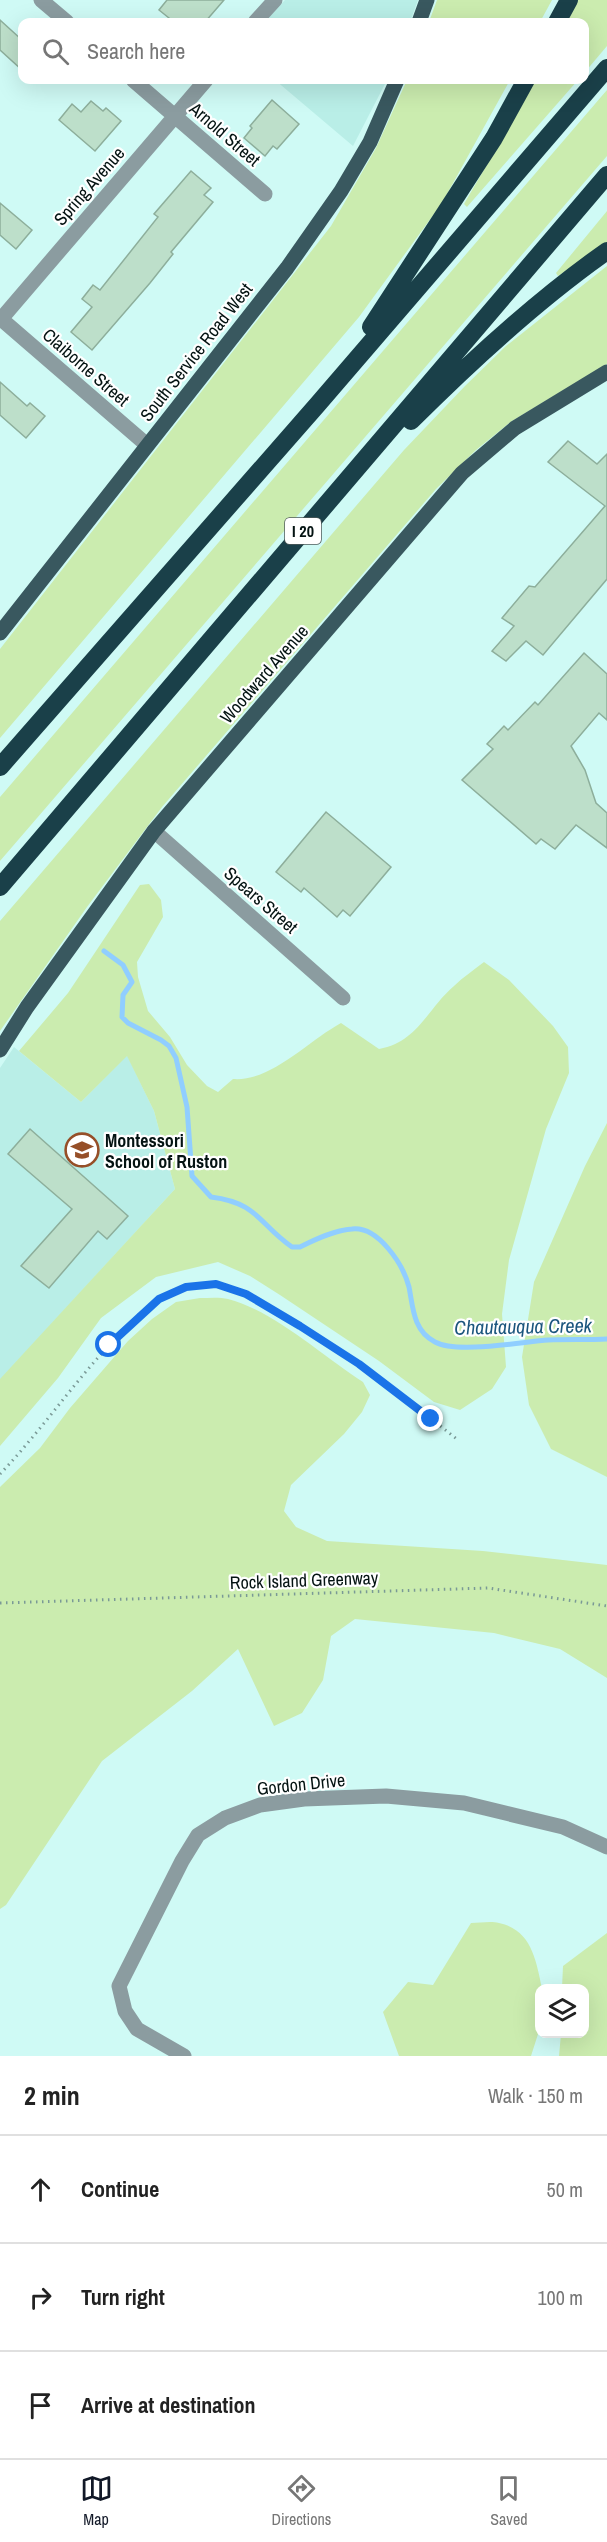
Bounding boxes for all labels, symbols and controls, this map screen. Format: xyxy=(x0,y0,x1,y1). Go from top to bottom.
search box xyxy=(18,18,589,84)
icon: search xyxy=(39,35,72,68)
text: Search here xyxy=(87,36,185,66)
street label: Arnold Street xyxy=(184,96,266,172)
street label: Spring Avenue xyxy=(48,141,130,231)
street label: South Service Road West xyxy=(134,277,258,427)
street label: Claiborne Street xyxy=(37,322,135,412)
road number: I 20 xyxy=(285,518,321,544)
street label: Woodward Avenue xyxy=(214,619,314,729)
street label: Spears Street xyxy=(219,861,303,939)
place label: Montessori School of Ruston xyxy=(105,1128,227,1174)
school or university icon: Montessori School of Ruston xyxy=(64,1132,100,1168)
water label: Chautauqua Creek xyxy=(454,1311,593,1341)
route start xyxy=(95,1331,121,1357)
route end xyxy=(417,1405,443,1431)
street label: Rock Island Greenway xyxy=(229,1565,379,1595)
street label: Gordon Drive xyxy=(256,1767,346,1801)
map controls xyxy=(535,1984,589,2038)
button: layers xyxy=(535,1984,589,2038)
text: 2 min xyxy=(24,2078,80,2113)
text: Walk · 150 m xyxy=(488,2082,583,2109)
icon: ahead xyxy=(24,2173,57,2206)
text: Continue xyxy=(81,2174,159,2204)
text: 50 m xyxy=(547,2176,583,2203)
icon: right xyxy=(24,2281,57,2314)
text: Turn right xyxy=(81,2282,165,2312)
text: 100 m xyxy=(537,2284,583,2311)
icon: arrive xyxy=(24,2389,57,2422)
text: Arrive at destination xyxy=(81,2390,255,2420)
tab: Map xyxy=(80,2472,113,2530)
tab: Directions xyxy=(272,2472,331,2530)
tab: Saved xyxy=(490,2472,528,2530)

